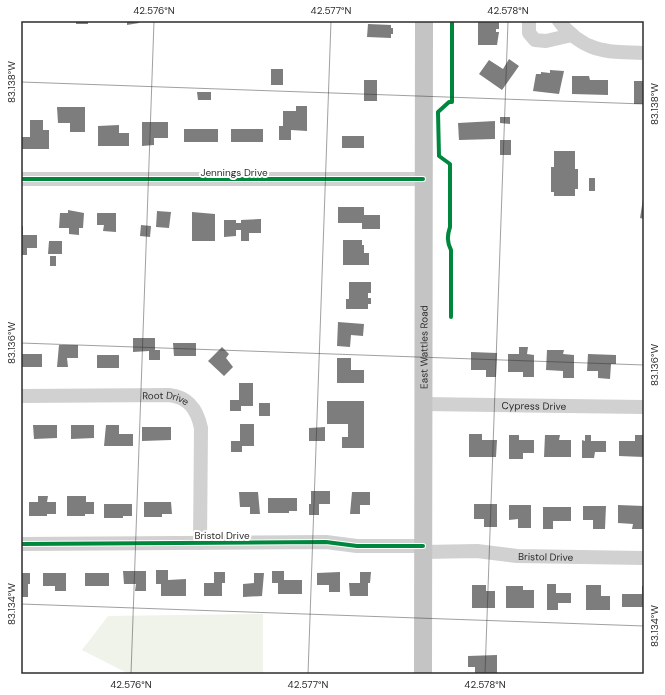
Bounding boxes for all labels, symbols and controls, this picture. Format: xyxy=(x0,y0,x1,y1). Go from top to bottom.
text: 42.576°N xyxy=(133,4,175,17)
text: 42.577°N xyxy=(311,4,351,17)
text: 42.578°N xyxy=(487,4,529,17)
text: 83.138°W xyxy=(5,61,18,103)
text: 83.138°W xyxy=(648,83,661,125)
street label: Jennings Drive xyxy=(200,166,268,179)
street label: East Wattles Road xyxy=(417,305,431,389)
text: 83.136°W xyxy=(5,322,18,364)
text: 83.136°W xyxy=(648,344,661,386)
street label: Root Drive xyxy=(142,389,192,408)
street label: Cypress Drive xyxy=(502,399,567,413)
street label: Bristol Drive xyxy=(194,529,250,542)
street label: Bristol Drive xyxy=(518,550,574,564)
text: 83.134°W xyxy=(5,583,18,625)
text: 83.134°W xyxy=(648,605,661,647)
text: 42.576°N xyxy=(110,678,152,691)
text: 42.577°N xyxy=(288,678,328,691)
text: 42.578°N xyxy=(464,678,506,691)

